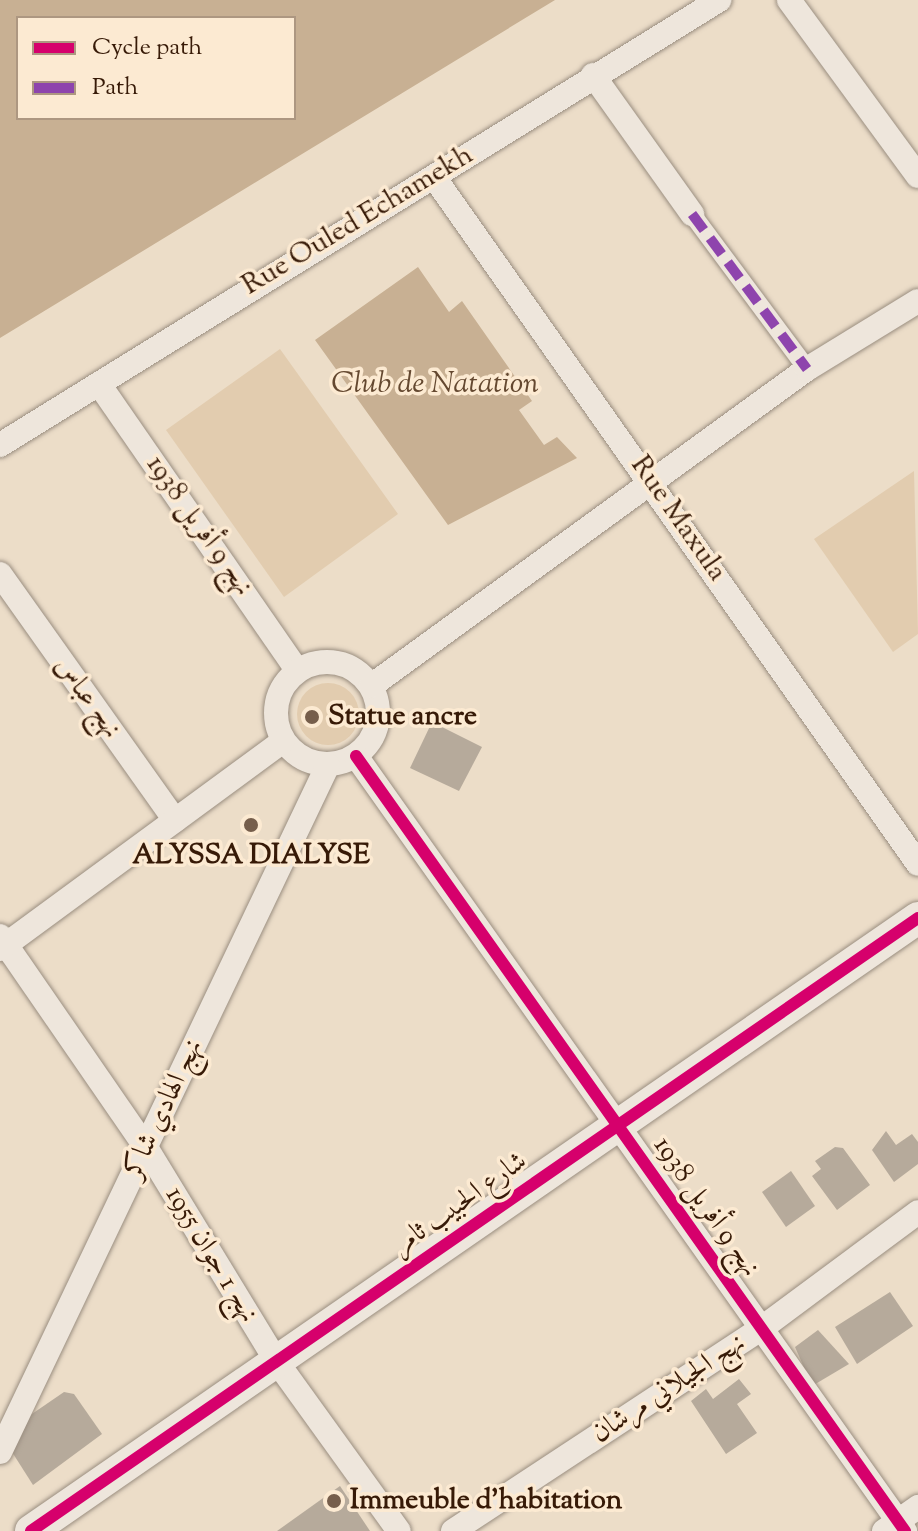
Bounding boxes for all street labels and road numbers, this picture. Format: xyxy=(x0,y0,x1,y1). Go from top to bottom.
street label: Rue Ouled Echamekh xyxy=(237,139,479,303)
street label: نهج 9 أفريل 1938 xyxy=(138,449,260,603)
street label: Rue Maxula xyxy=(623,450,733,588)
street label: نهج عباس xyxy=(46,650,128,746)
street label: نهج الهادي شاكر xyxy=(117,1034,211,1184)
street label: نهج 9 أفريل 1938 xyxy=(645,1130,767,1284)
street label: شارع الحبيب ثامر xyxy=(386,1145,534,1263)
street label: نهج 1 جوان 1955 xyxy=(157,1181,265,1329)
street label: نهج الجيلاني مرشان xyxy=(586,1327,752,1451)

